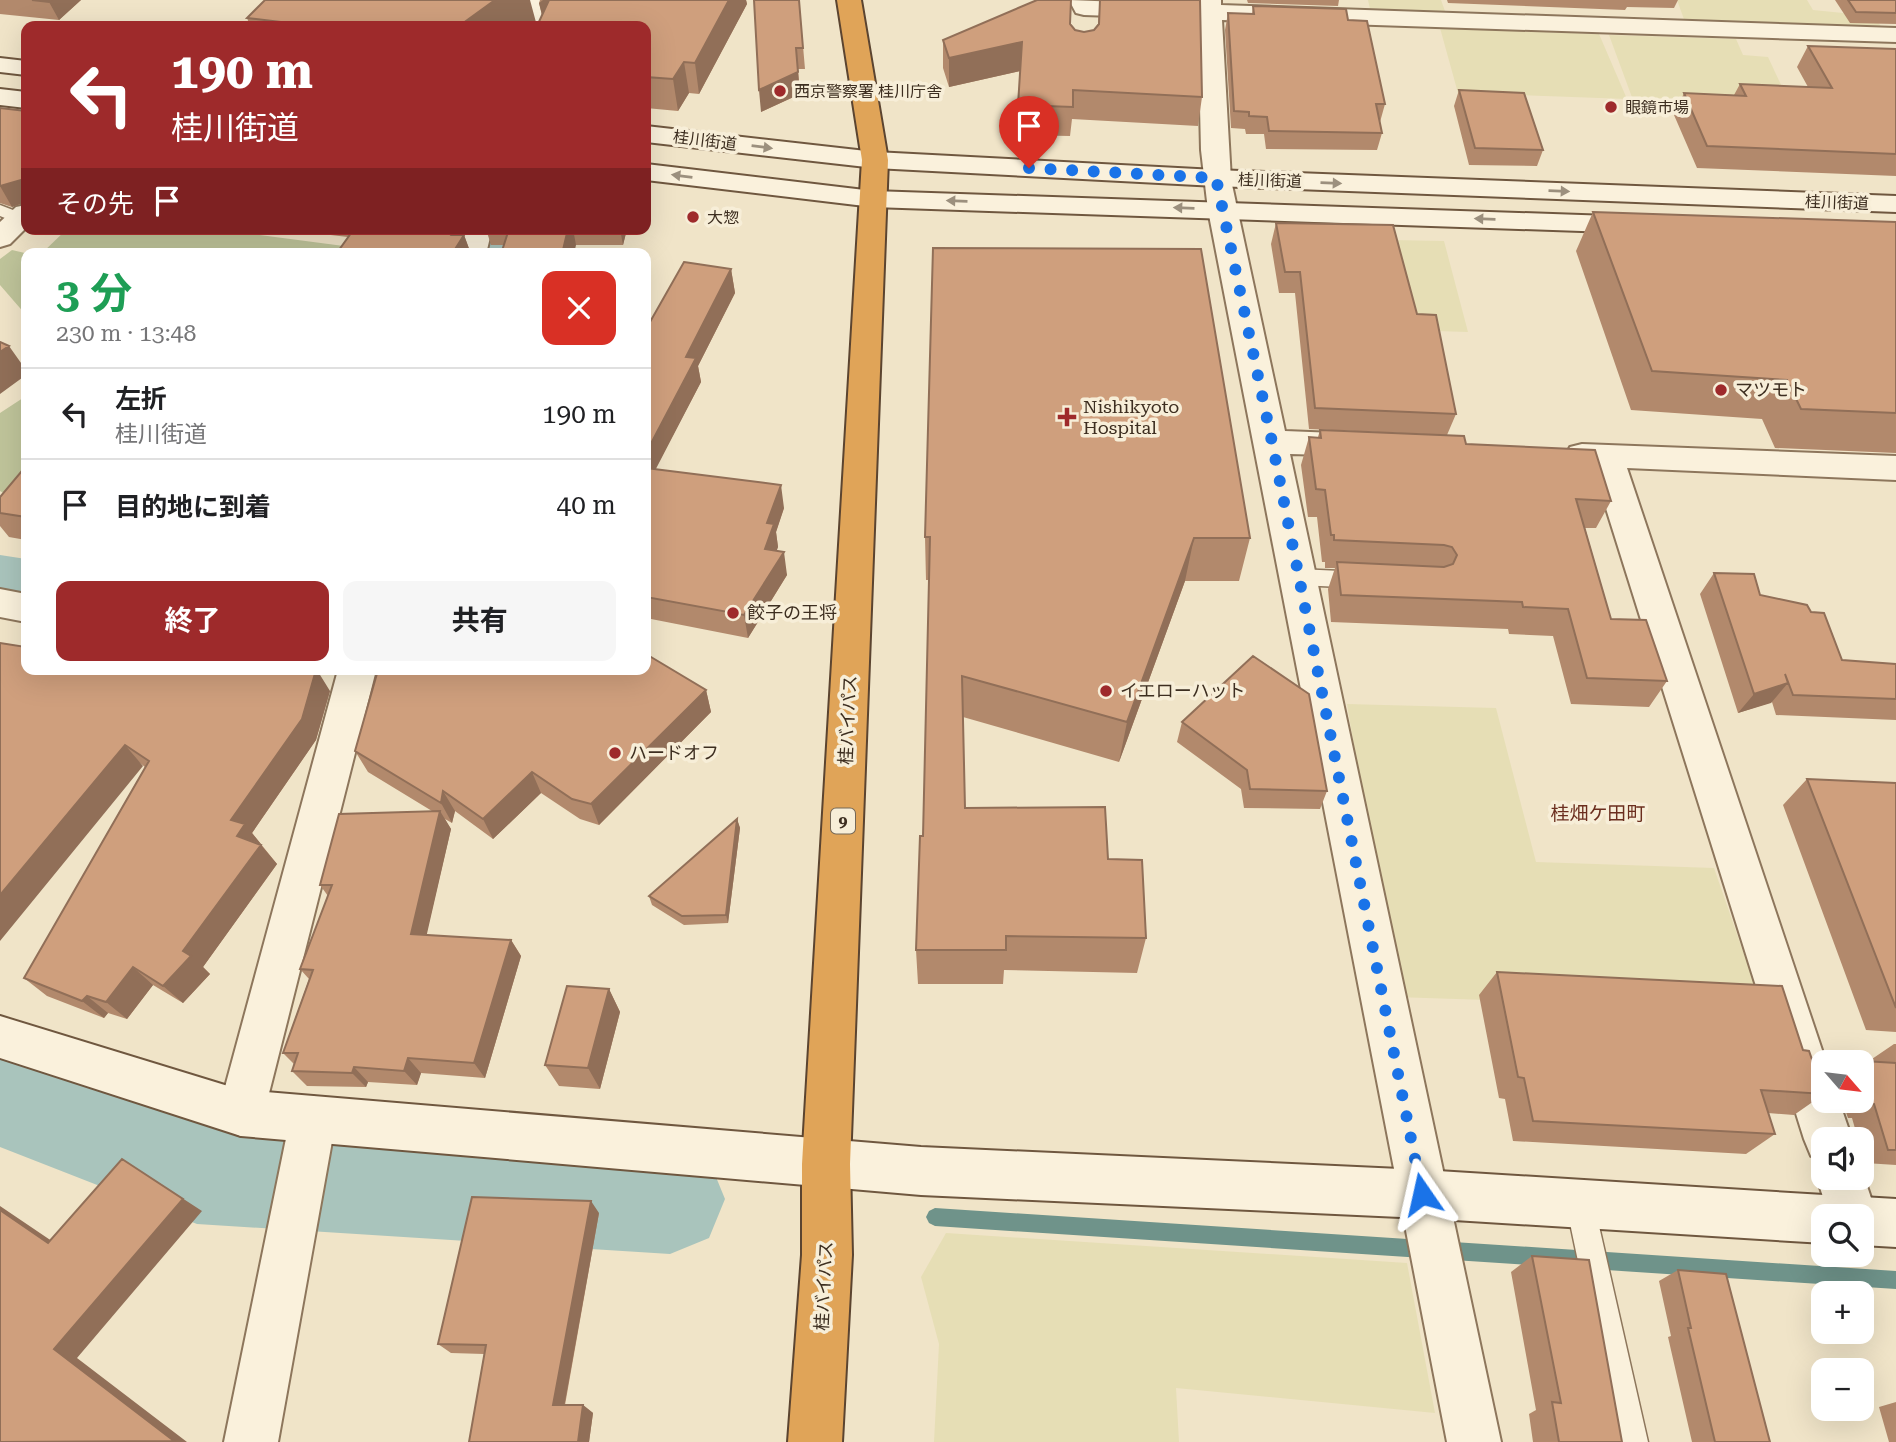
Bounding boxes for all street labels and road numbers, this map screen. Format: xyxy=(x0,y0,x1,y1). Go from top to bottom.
street label: 桂川街道 xyxy=(672,127,738,154)
street label: 桂川街道 xyxy=(1238,170,1302,191)
street label: 桂川街道 xyxy=(1805,192,1869,213)
street label: 桂バイパス xyxy=(835,675,860,765)
road number: 9 xyxy=(831,808,855,834)
street label: 桂バイパス xyxy=(811,1241,836,1331)

